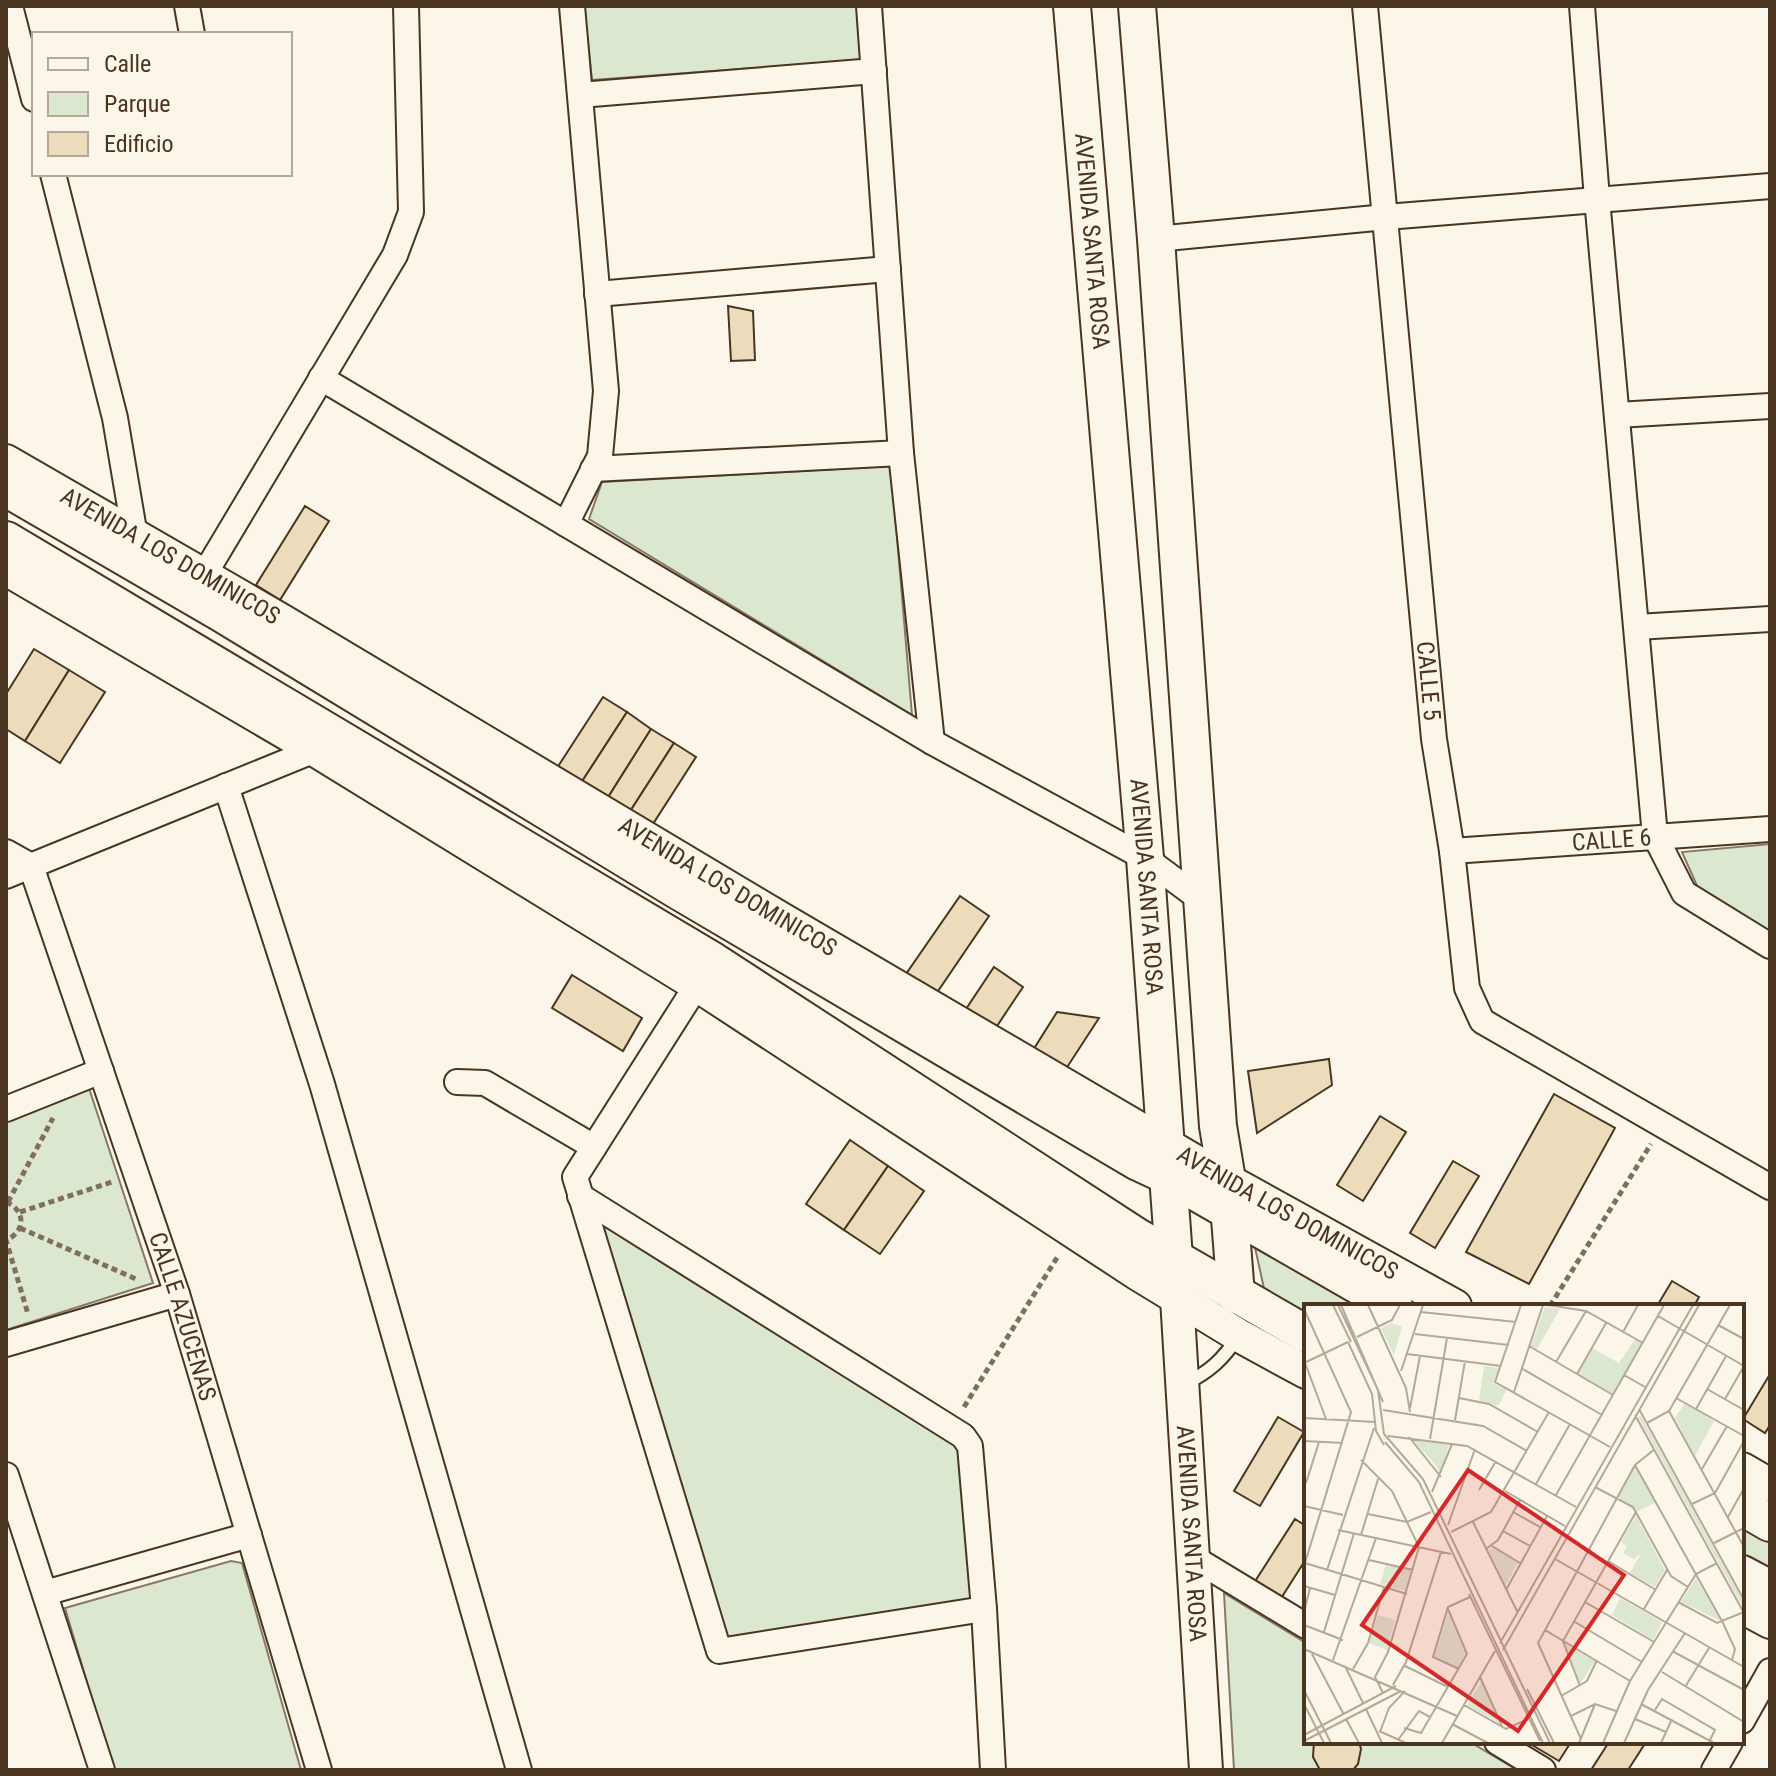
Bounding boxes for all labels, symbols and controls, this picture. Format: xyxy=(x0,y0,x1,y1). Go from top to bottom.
legend xyxy=(32,32,292,176)
text: Calle xyxy=(104,50,151,78)
text: Parque xyxy=(104,90,171,118)
text: Edificio xyxy=(104,130,174,158)
street label: AVENIDA SANTA ROSA xyxy=(1069,132,1115,351)
street label: AVENIDA LOS DOMINICOS xyxy=(56,482,285,630)
street label: CALLE 5 xyxy=(1411,640,1446,722)
street label: AVENIDA SANTA ROSA xyxy=(1124,777,1169,996)
street label: AVENIDA LOS DOMINICOS xyxy=(614,811,842,962)
street label: CALLE 6 xyxy=(1571,823,1652,857)
street label: AVENIDA LOS DOMINICOS xyxy=(1172,1140,1403,1286)
street label: CALLE AZUCENAS xyxy=(143,1229,222,1404)
inset map xyxy=(1304,1304,1744,1744)
street label: AVENIDA SANTA ROSA xyxy=(1171,1424,1212,1643)

